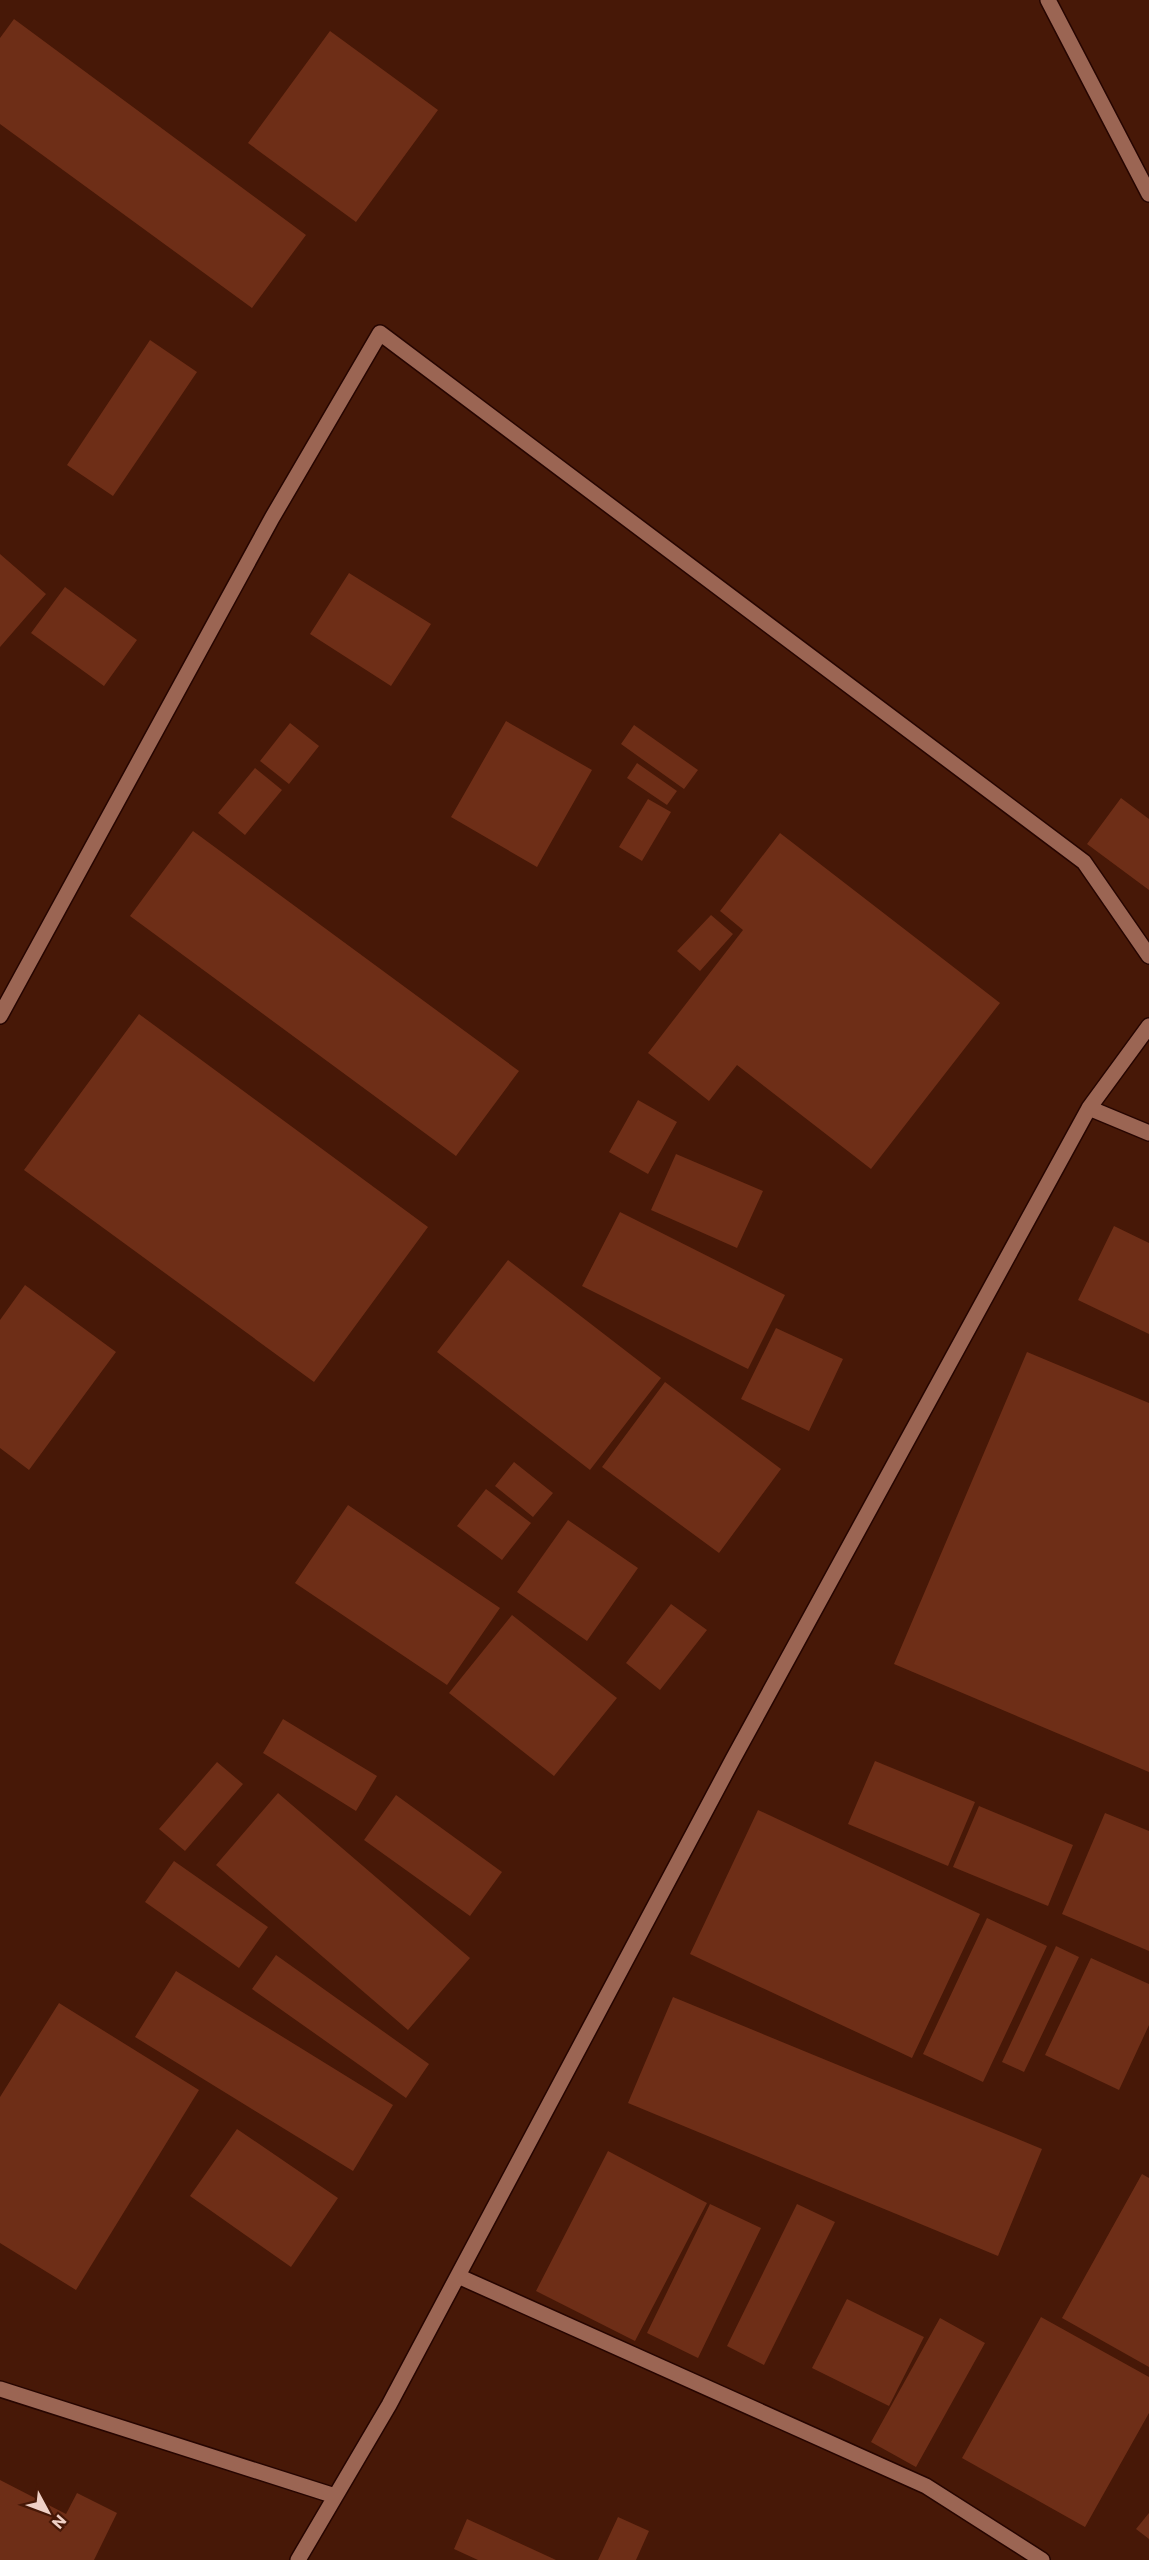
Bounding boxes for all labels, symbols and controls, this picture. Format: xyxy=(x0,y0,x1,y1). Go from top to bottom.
north arrow xyxy=(18,2482,78,2542)
text: N xyxy=(49,2511,71,2533)

